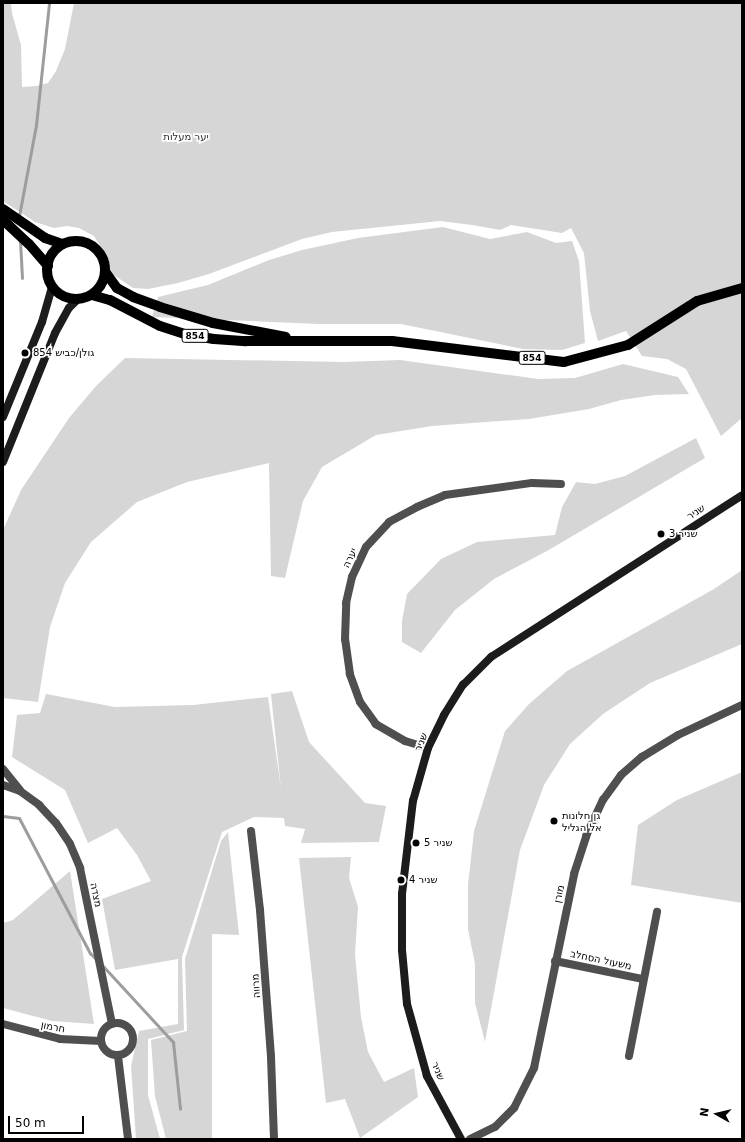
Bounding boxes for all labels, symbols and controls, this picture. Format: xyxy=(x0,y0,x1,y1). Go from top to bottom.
park label: יער מעלות xyxy=(163,131,209,143)
road number: 854 xyxy=(181,329,209,343)
place label: גולן/כביש 854 xyxy=(33,347,94,359)
marker: גולן/כביש 854 xyxy=(20,348,30,358)
road number: 854 xyxy=(518,351,546,365)
street label: שניר xyxy=(685,502,707,522)
place label: שניר 3 xyxy=(669,528,698,540)
marker: שניר 3 xyxy=(656,529,666,539)
street label: יערה xyxy=(340,546,360,570)
street label: שניר xyxy=(412,731,430,753)
place label: גן חלונות אל הגליל xyxy=(562,809,602,832)
marker: גן חלונות אל הגליל xyxy=(549,816,559,826)
place label: שניר 5 xyxy=(424,837,453,849)
marker: שניר 5 xyxy=(411,838,421,848)
place label: שניר 4 xyxy=(409,874,438,886)
marker: שניר 4 xyxy=(396,875,406,885)
street label: מצדה xyxy=(88,882,104,908)
street label: מורן xyxy=(551,884,567,904)
street label: משעול הסחלב xyxy=(569,948,633,972)
street label: מרווה xyxy=(249,973,263,999)
street label: חרמון xyxy=(40,1019,66,1035)
street label: שניר xyxy=(429,1060,447,1082)
north arrow xyxy=(697,1094,737,1134)
text: N xyxy=(698,1107,712,1118)
scale bar xyxy=(10,1108,86,1134)
text: 50 m xyxy=(15,1116,46,1130)

